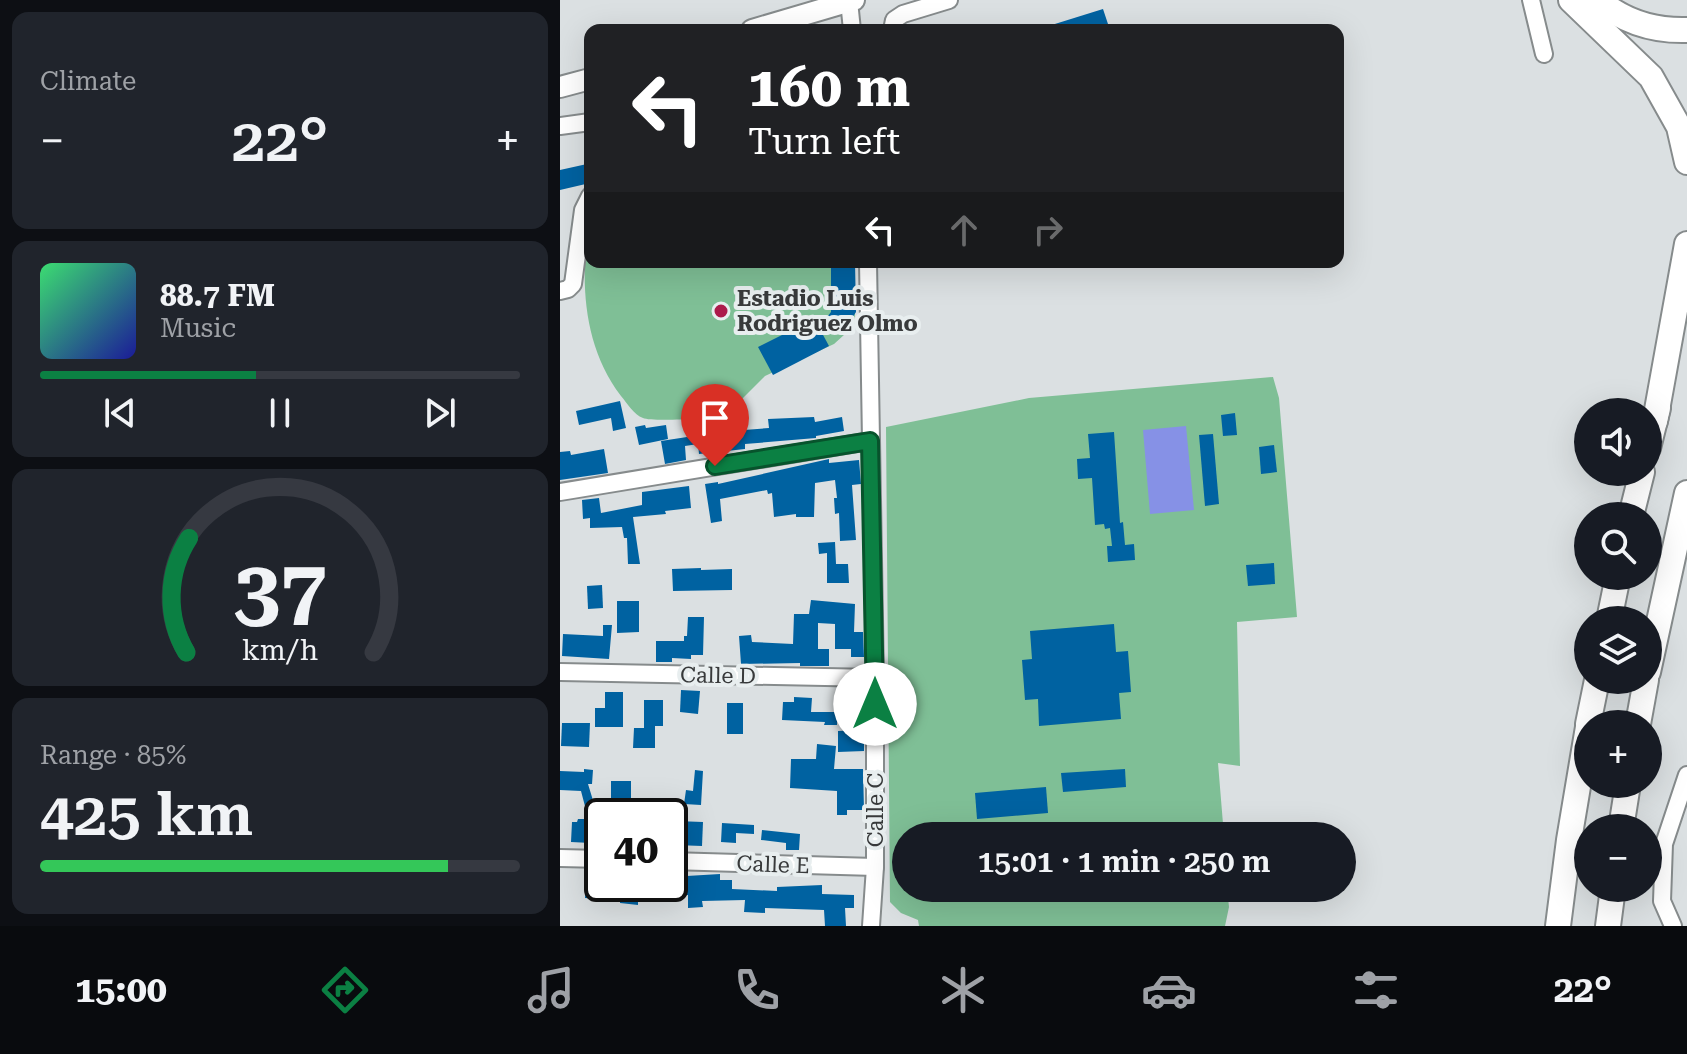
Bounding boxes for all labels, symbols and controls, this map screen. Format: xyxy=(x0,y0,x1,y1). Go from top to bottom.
text: 160 m xyxy=(748,54,910,120)
icon: left xyxy=(616,56,720,160)
text: Climate xyxy=(40,66,136,96)
text: 22° xyxy=(232,105,328,176)
text: − xyxy=(40,115,65,167)
text: + xyxy=(495,115,520,167)
text: Turn left xyxy=(748,121,900,163)
icon: left xyxy=(858,208,902,252)
icon: ahead xyxy=(942,208,986,252)
icon: right xyxy=(1026,208,1070,252)
text: 88.7 FM xyxy=(160,278,275,313)
place label: Estadio Luis Rodriguez Olmo xyxy=(737,286,918,336)
marker: Estadio Luis Rodriguez Olmo xyxy=(712,302,730,320)
text: Music xyxy=(160,313,236,343)
pin xyxy=(681,384,749,466)
icon: previous xyxy=(98,391,142,435)
icon: pause xyxy=(258,391,302,435)
icon: next xyxy=(418,391,462,435)
icon: arrive xyxy=(693,396,737,440)
map controls xyxy=(1574,398,1662,902)
button: sound xyxy=(1574,398,1662,486)
button: search xyxy=(1574,502,1662,590)
text: 37 xyxy=(233,542,327,639)
button: layers xyxy=(1574,606,1662,694)
text: km/h xyxy=(242,633,318,667)
street label: Calle D xyxy=(680,662,756,689)
position arrow xyxy=(833,662,917,746)
button: + xyxy=(1574,710,1662,798)
text: Range · 85% xyxy=(40,740,186,770)
street label: Calle C xyxy=(863,773,888,847)
text: 425 km xyxy=(40,779,253,850)
speed limit sign: 40 xyxy=(584,798,688,902)
button: − xyxy=(1574,814,1662,902)
text: 15:01 · 1 min · 250 m xyxy=(978,844,1270,879)
street label: Calle E xyxy=(736,851,810,878)
icon: directions xyxy=(317,962,373,1018)
icon: music xyxy=(523,962,579,1018)
icon: phone xyxy=(729,962,785,1018)
icon: climate xyxy=(935,962,991,1018)
icon: car xyxy=(1141,962,1197,1018)
icon: filters xyxy=(1348,962,1404,1018)
text: 15:00 xyxy=(75,969,167,1011)
text: 22° xyxy=(1554,969,1612,1011)

